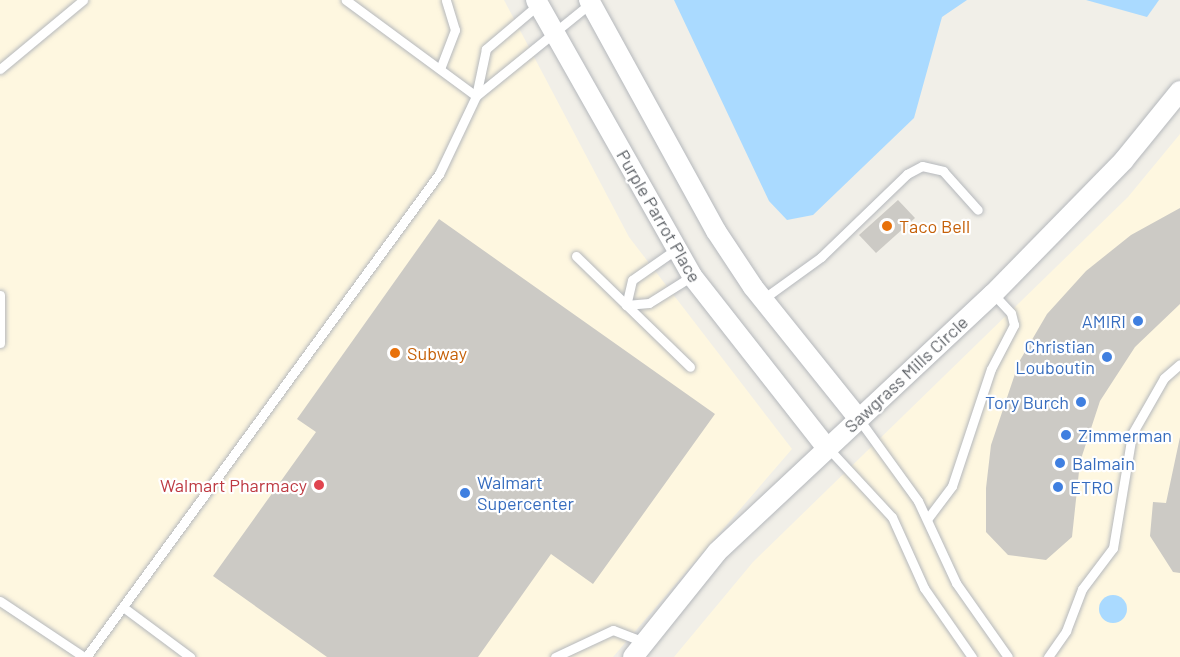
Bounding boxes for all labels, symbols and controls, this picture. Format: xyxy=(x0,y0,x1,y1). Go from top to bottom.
street label: Purple Parrot Place xyxy=(612,146,706,286)
place label: Taco Bell xyxy=(899,215,970,237)
marker: Taco Bell xyxy=(880,219,894,233)
place label: AMIRI xyxy=(1082,310,1126,332)
street label: Sawgrass Mills Circle xyxy=(840,311,972,437)
marker: AMIRI xyxy=(1131,314,1145,328)
place label: Christian Louboutin xyxy=(1015,336,1095,378)
place label: Subway xyxy=(407,342,467,364)
marker: Subway xyxy=(388,346,402,360)
marker: Christian Louboutin xyxy=(1100,350,1114,364)
place label: Tory Burch xyxy=(985,391,1069,413)
marker: Tory Burch xyxy=(1074,395,1088,409)
place label: Zimmerman xyxy=(1078,424,1172,446)
marker: Zimmerman xyxy=(1059,428,1073,442)
place label: Balmain xyxy=(1072,452,1135,474)
marker: Balmain xyxy=(1053,456,1067,470)
place label: Walmart Supercenter xyxy=(477,472,574,514)
place label: Walmart Pharmacy xyxy=(160,474,307,496)
place label: ETRO xyxy=(1070,476,1113,498)
marker: Walmart Pharmacy xyxy=(312,478,326,492)
marker: ETRO xyxy=(1051,480,1065,494)
marker: Walmart Supercenter xyxy=(458,486,472,500)

